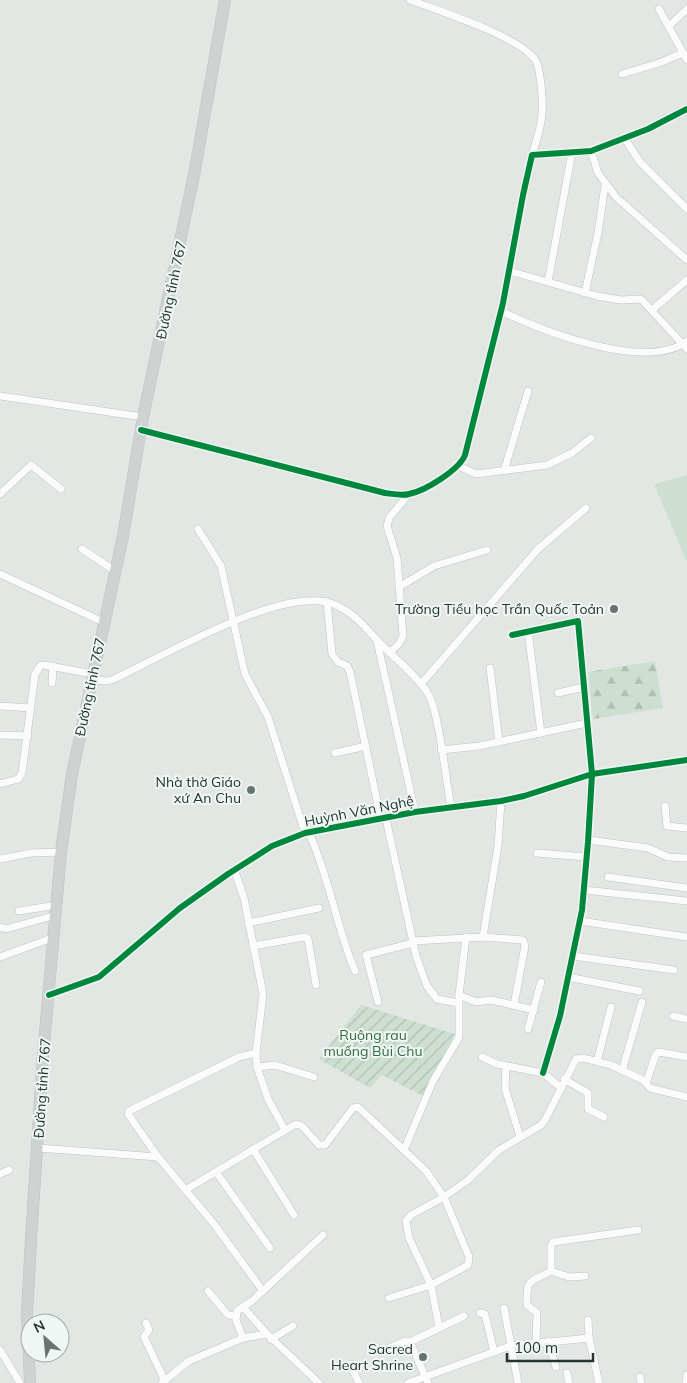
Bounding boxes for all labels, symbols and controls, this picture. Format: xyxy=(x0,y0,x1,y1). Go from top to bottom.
street label: Đường tỉnh 767 xyxy=(152,239,190,341)
place label: Trường Tiểu học Trần Quốc Toản xyxy=(395,600,604,618)
marker: Trường Tiểu học Trần Quốc Toản xyxy=(608,603,620,615)
street label: Đường tỉnh 767 xyxy=(71,636,109,738)
place label: Nhà thờ Giáo xứ An Chu xyxy=(156,773,241,807)
marker: Nhà thờ Giáo xứ An Chu xyxy=(245,784,257,796)
street label: Huỳnh Văn Nghệ xyxy=(303,792,415,830)
park label: Ruộng rau muống Bùi Chu xyxy=(323,1026,423,1060)
street label: Đường tỉnh 767 xyxy=(30,1037,54,1139)
north arrow xyxy=(20,1313,70,1363)
text: N xyxy=(30,1316,48,1337)
scale bar xyxy=(507,1330,593,1362)
text: 100 m xyxy=(514,1338,558,1357)
place label: Sacred Heart Shrine xyxy=(331,1340,413,1374)
marker: Sacred Heart Shrine xyxy=(417,1351,429,1363)

